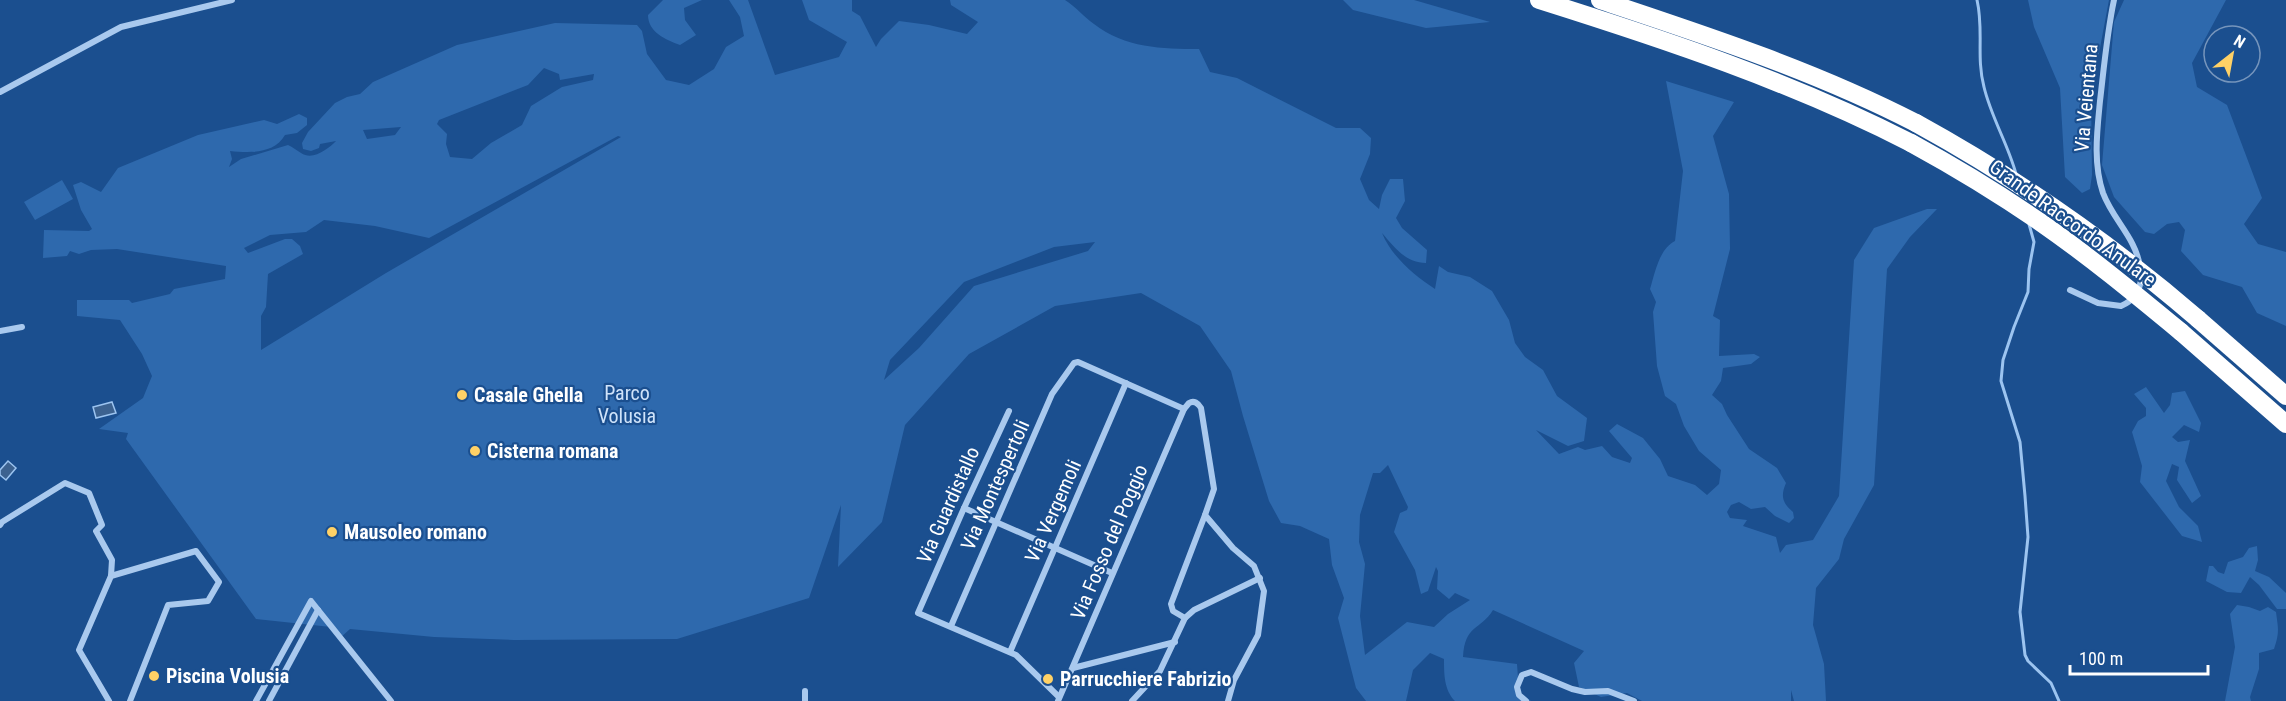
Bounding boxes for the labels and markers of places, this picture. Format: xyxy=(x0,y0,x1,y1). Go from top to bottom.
place label: Casale Ghella xyxy=(474,383,583,407)
marker: Casale Ghella xyxy=(455,388,469,402)
place label: Cisterna romana xyxy=(487,439,618,463)
marker: Cisterna romana xyxy=(468,444,482,458)
place label: Mausoleo romano xyxy=(344,520,487,544)
marker: Mausoleo romano xyxy=(325,525,339,539)
place label: Piscina Volusia xyxy=(166,664,289,688)
place label: Parrucchiere Fabrizio xyxy=(1060,667,1231,691)
marker: Piscina Volusia xyxy=(147,669,161,683)
marker: Parrucchiere Fabrizio xyxy=(1041,672,1055,686)

